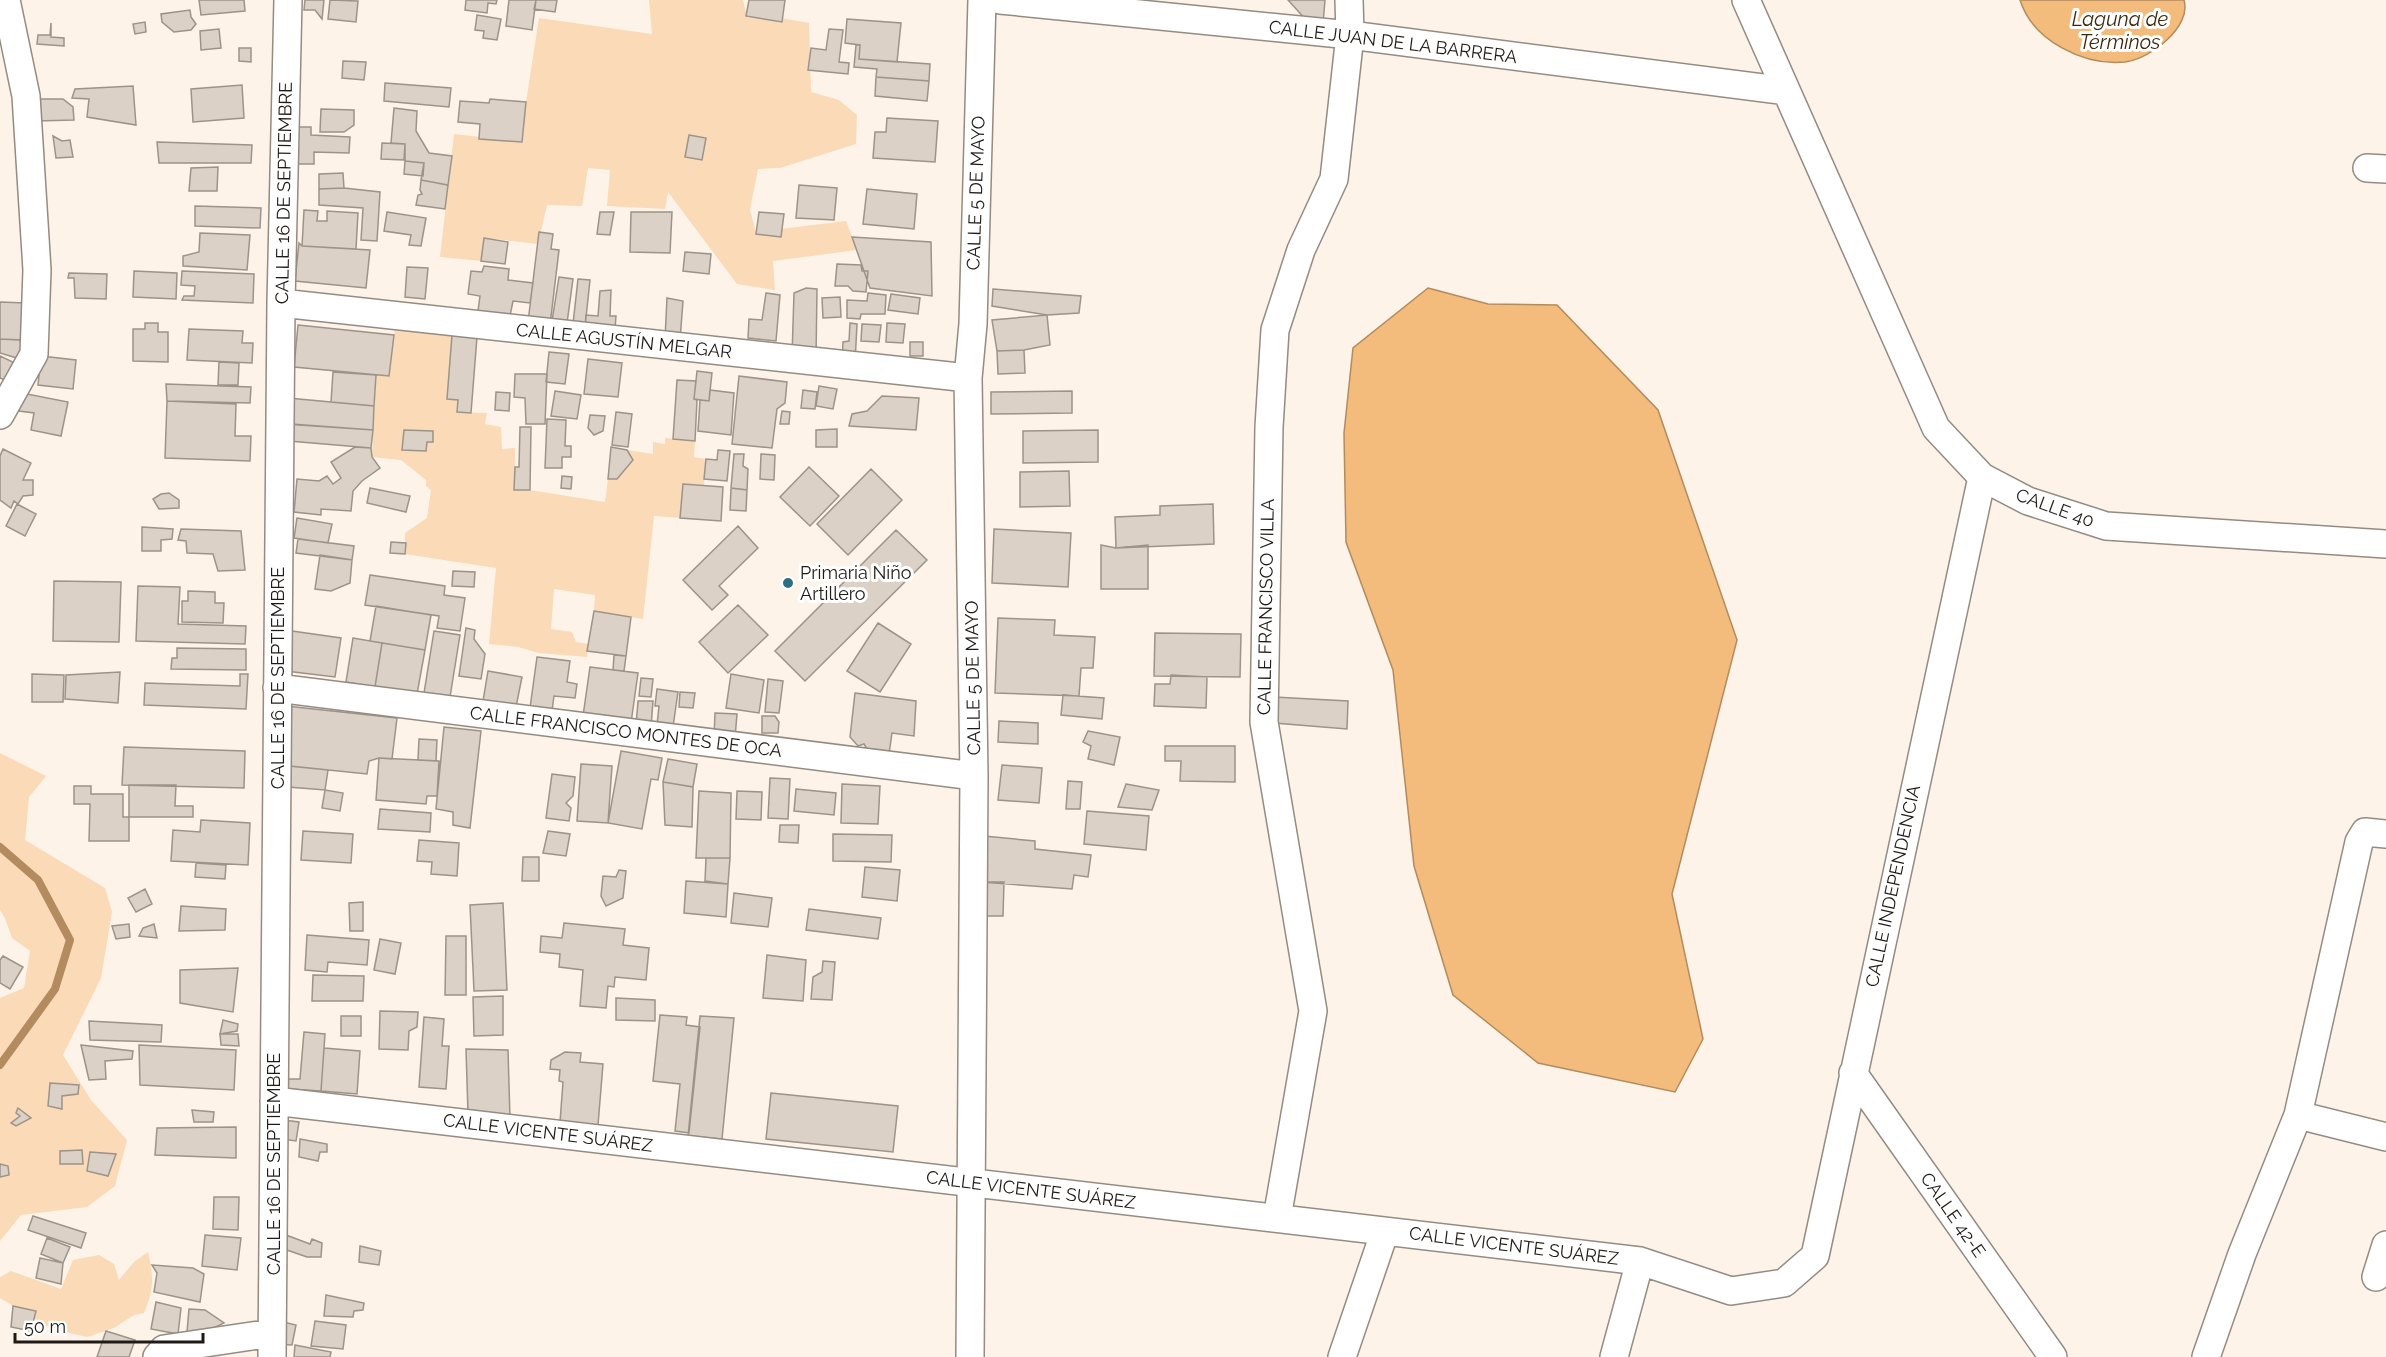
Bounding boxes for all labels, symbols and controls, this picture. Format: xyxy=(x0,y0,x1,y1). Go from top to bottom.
water label: Laguna de Términos xyxy=(2072,7,2169,54)
street label: CALLE JUAN DE LA BARRERA xyxy=(1268,16,1518,67)
street label: CALLE 16 DE SEPTIEMBRE xyxy=(271,82,296,304)
street label: CALLE 5 DE MAYO xyxy=(962,115,989,271)
street label: CALLE AGUSTÍN MELGAR xyxy=(515,318,733,362)
street label: CALLE 40 xyxy=(2013,484,2097,531)
street label: CALLE FRANCISCO VILLA xyxy=(1253,499,1278,715)
place label: Primaria Niño Artillero xyxy=(800,562,912,604)
street label: CALLE 16 DE SEPTIEMBRE xyxy=(267,567,288,789)
marker: Primaria Niño Artillero xyxy=(781,576,795,590)
street label: CALLE 5 DE MAYO xyxy=(961,601,984,755)
street label: CALLE FRANCISCO MONTES DE OCA xyxy=(469,702,783,761)
street label: CALLE INDEPENDENCIA xyxy=(1861,783,1924,989)
street label: CALLE 16 DE SEPTIEMBRE xyxy=(263,1053,284,1275)
street label: CALLE VICENTE SUÁREZ xyxy=(442,1108,654,1156)
street label: CALLE VICENTE SUÁREZ xyxy=(925,1165,1137,1213)
street label: CALLE 42-E xyxy=(1917,1168,1990,1261)
street label: CALLE VICENTE SUÁREZ xyxy=(1408,1221,1620,1269)
scale bar xyxy=(15,1306,202,1344)
text: 50 m xyxy=(24,1316,66,1337)

